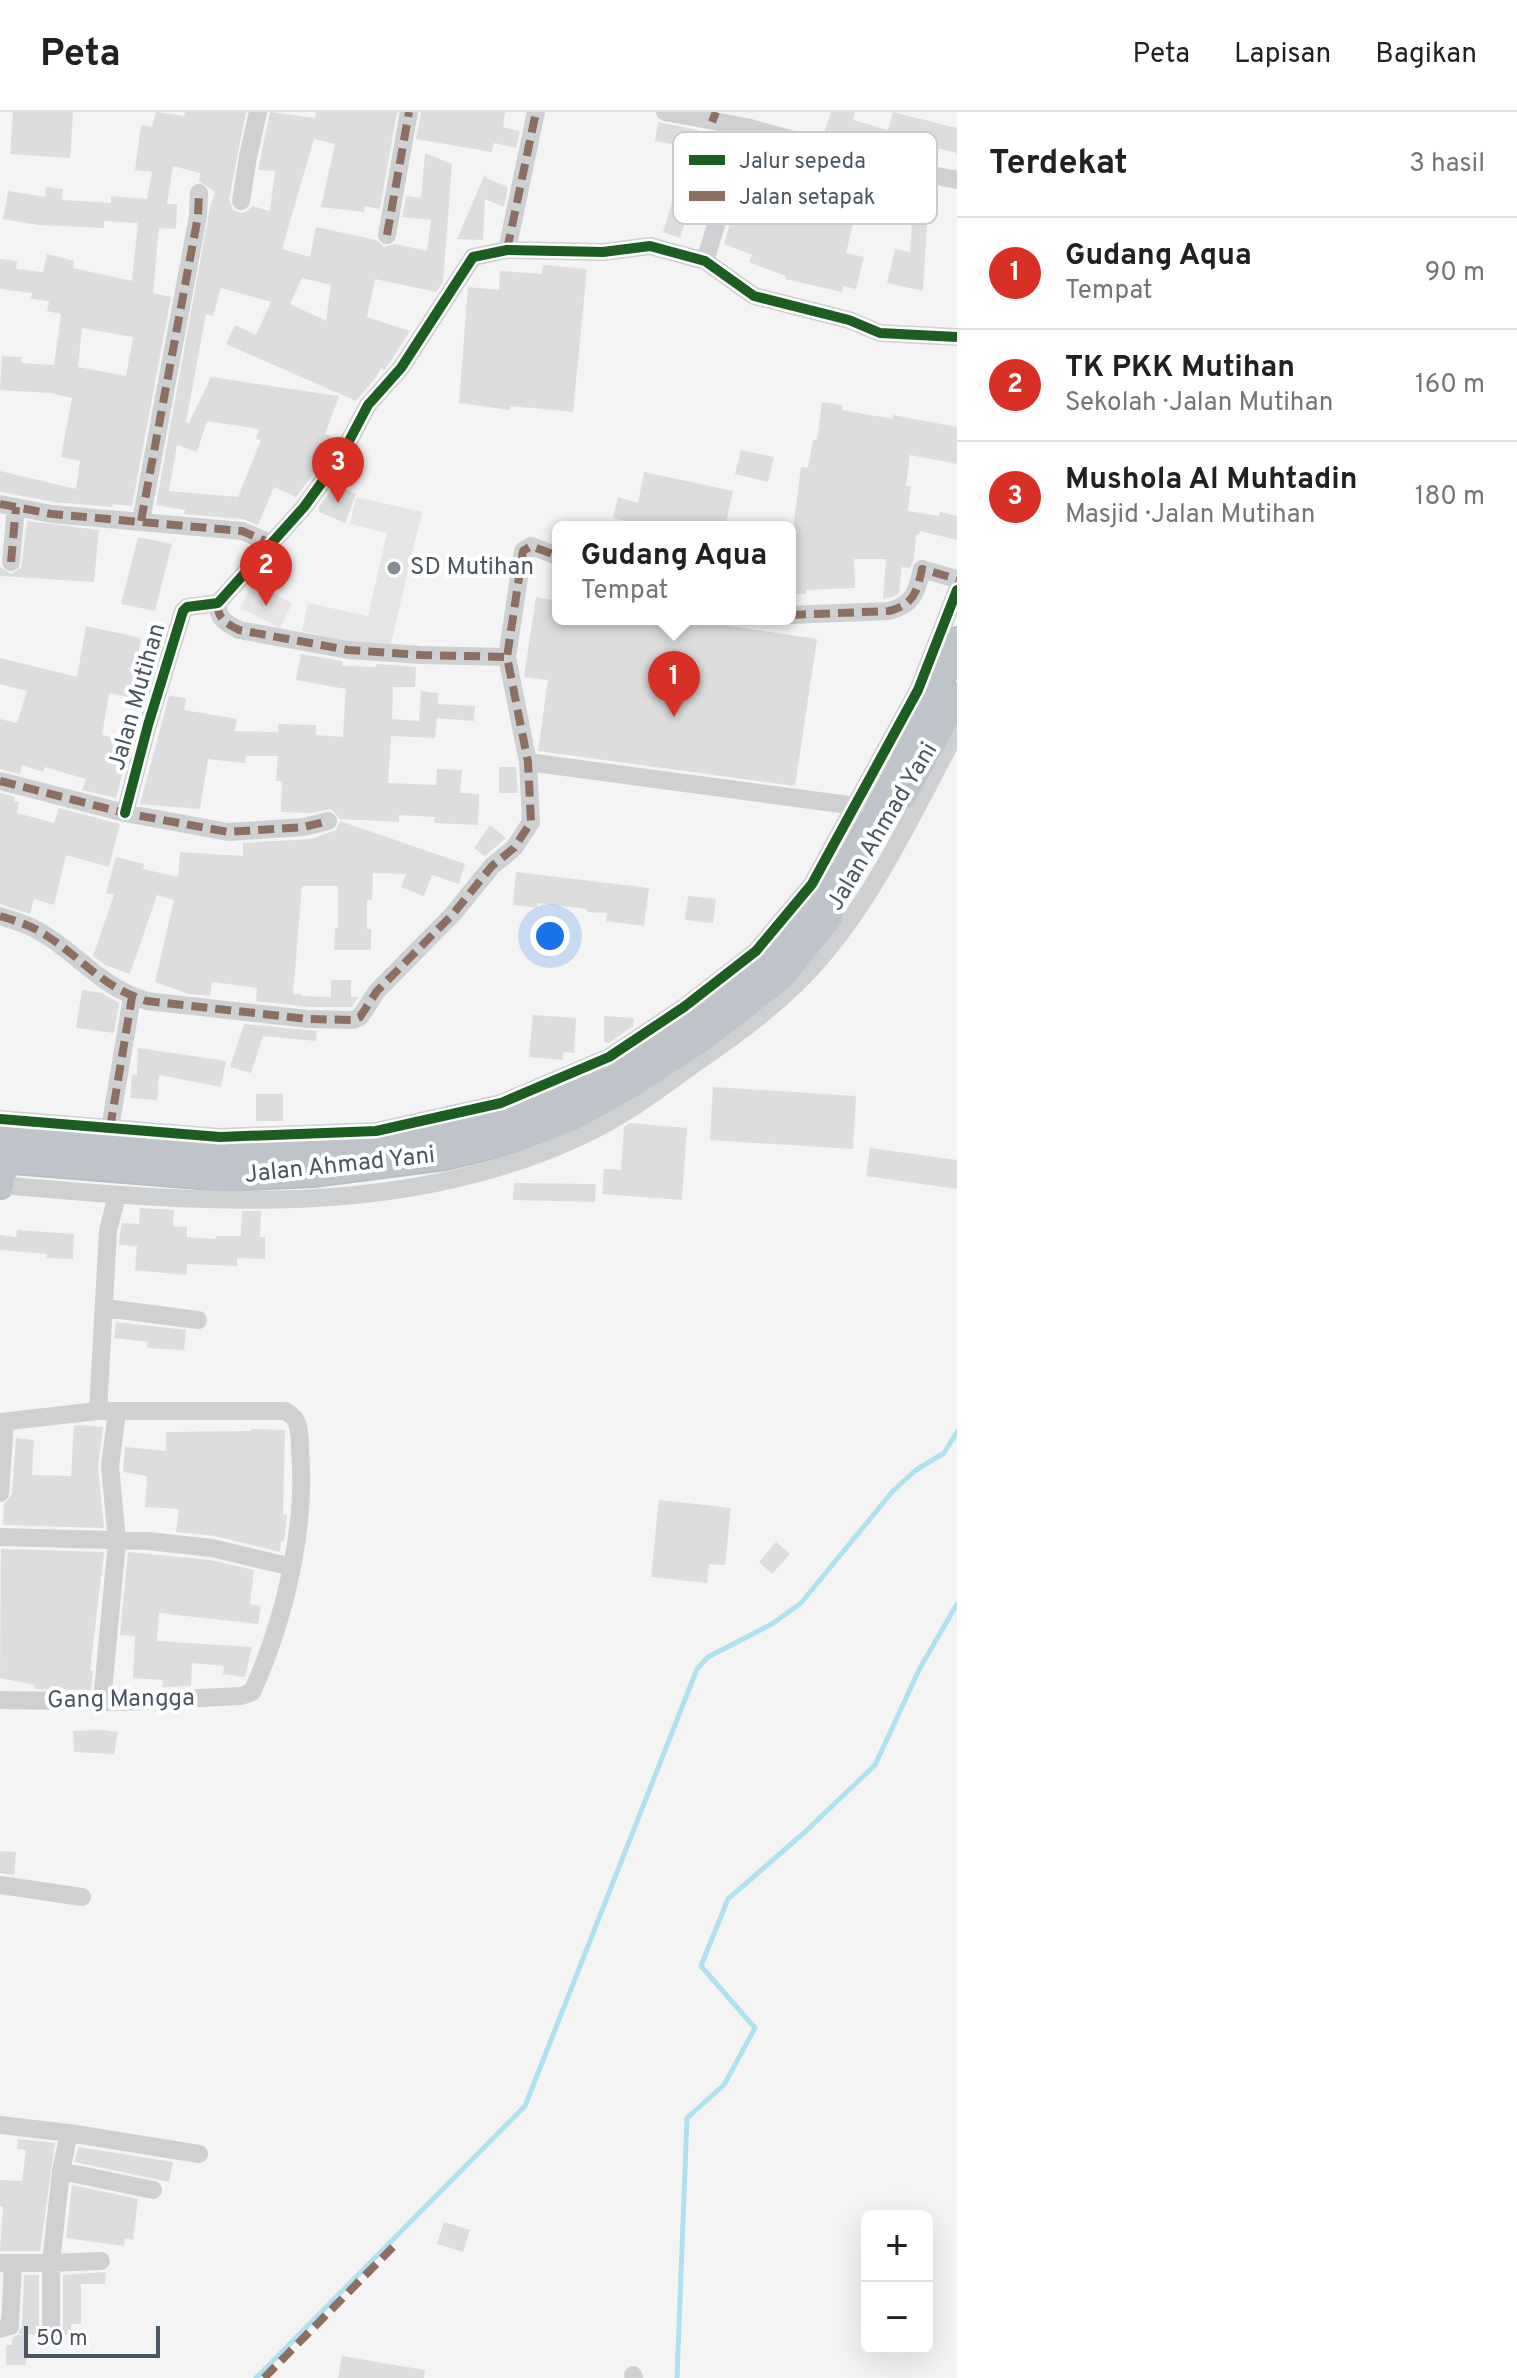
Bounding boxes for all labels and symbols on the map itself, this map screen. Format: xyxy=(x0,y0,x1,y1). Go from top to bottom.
legend xyxy=(673,132,937,224)
text: Jalur sepeda xyxy=(739,149,866,176)
text: Jalan setapak xyxy=(739,185,875,212)
pin: 3 xyxy=(312,437,364,503)
pin: 2 xyxy=(240,540,292,606)
place label: SD Mutihan xyxy=(410,553,534,583)
marker: SD Mutihan xyxy=(385,559,403,577)
street label: Jalan Mutihan xyxy=(103,620,173,774)
pin: 1 xyxy=(648,651,700,717)
street label: Jalan Ahmad Yani xyxy=(821,737,945,917)
your location xyxy=(530,916,570,956)
street label: Jalan Ahmad Yani xyxy=(243,1141,437,1191)
street label: Gang Mangga xyxy=(47,1684,195,1716)
scale bar xyxy=(24,2322,160,2358)

